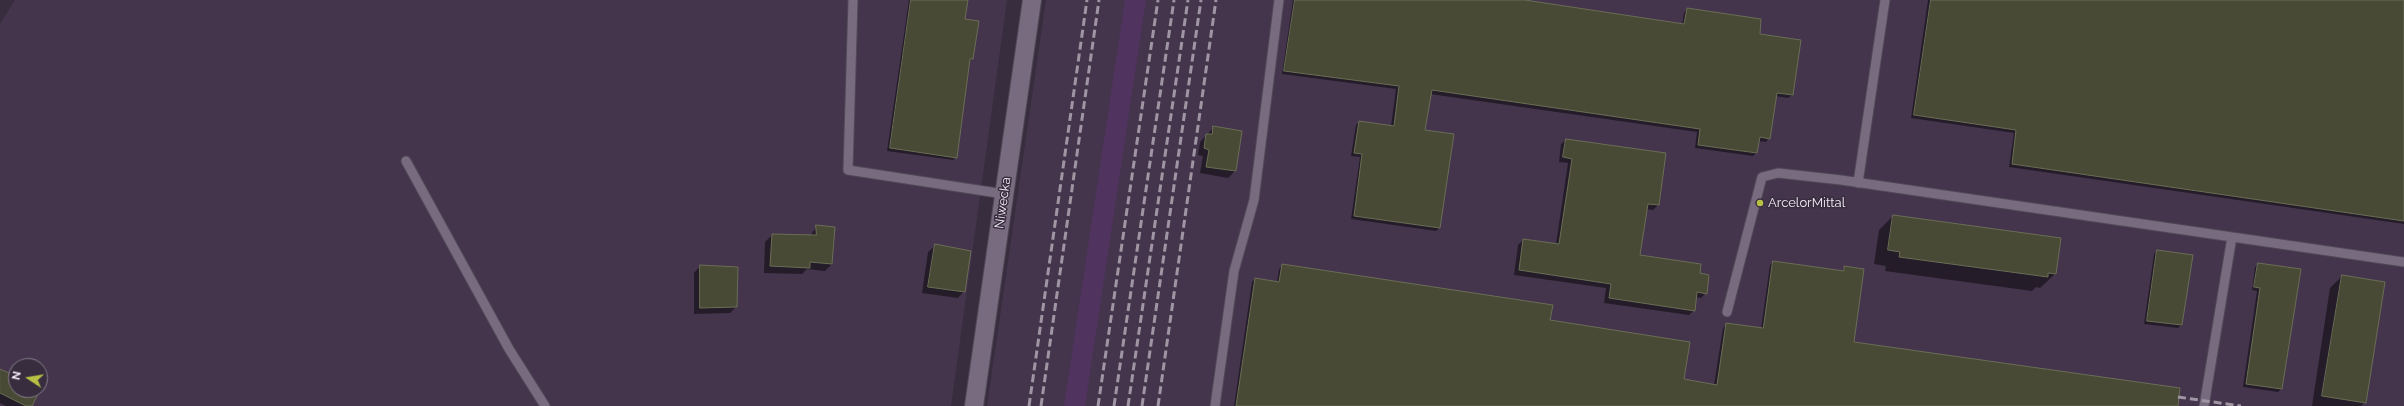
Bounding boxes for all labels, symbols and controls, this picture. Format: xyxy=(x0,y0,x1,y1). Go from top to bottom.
street label: Niwecka xyxy=(992,176,1014,230)
place label: ArcelorMittal xyxy=(1768,195,1845,211)
marker: ArcelorMittal xyxy=(1755,198,1765,208)
north arrow xyxy=(8,358,48,398)
text: N xyxy=(10,370,24,381)

